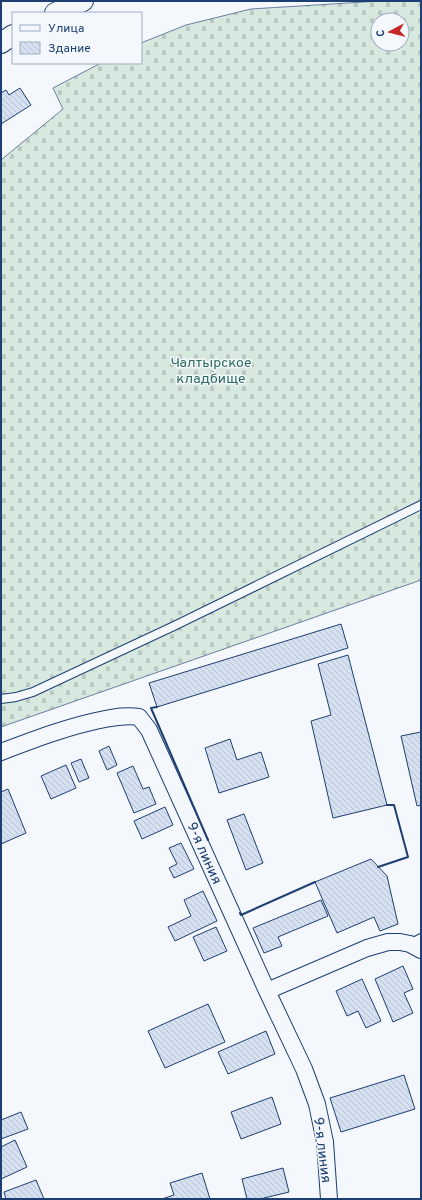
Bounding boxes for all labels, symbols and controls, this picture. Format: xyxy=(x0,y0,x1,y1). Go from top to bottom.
legend xyxy=(12,12,142,64)
north arrow xyxy=(370,12,410,52)
text: Улица xyxy=(48,21,84,37)
text: С xyxy=(374,29,388,37)
text: Здание xyxy=(48,41,91,57)
park label: Чалтырское кладбище xyxy=(170,355,252,388)
street label: 9-я линия xyxy=(182,820,225,887)
street label: 9-я линия xyxy=(309,1116,334,1184)

